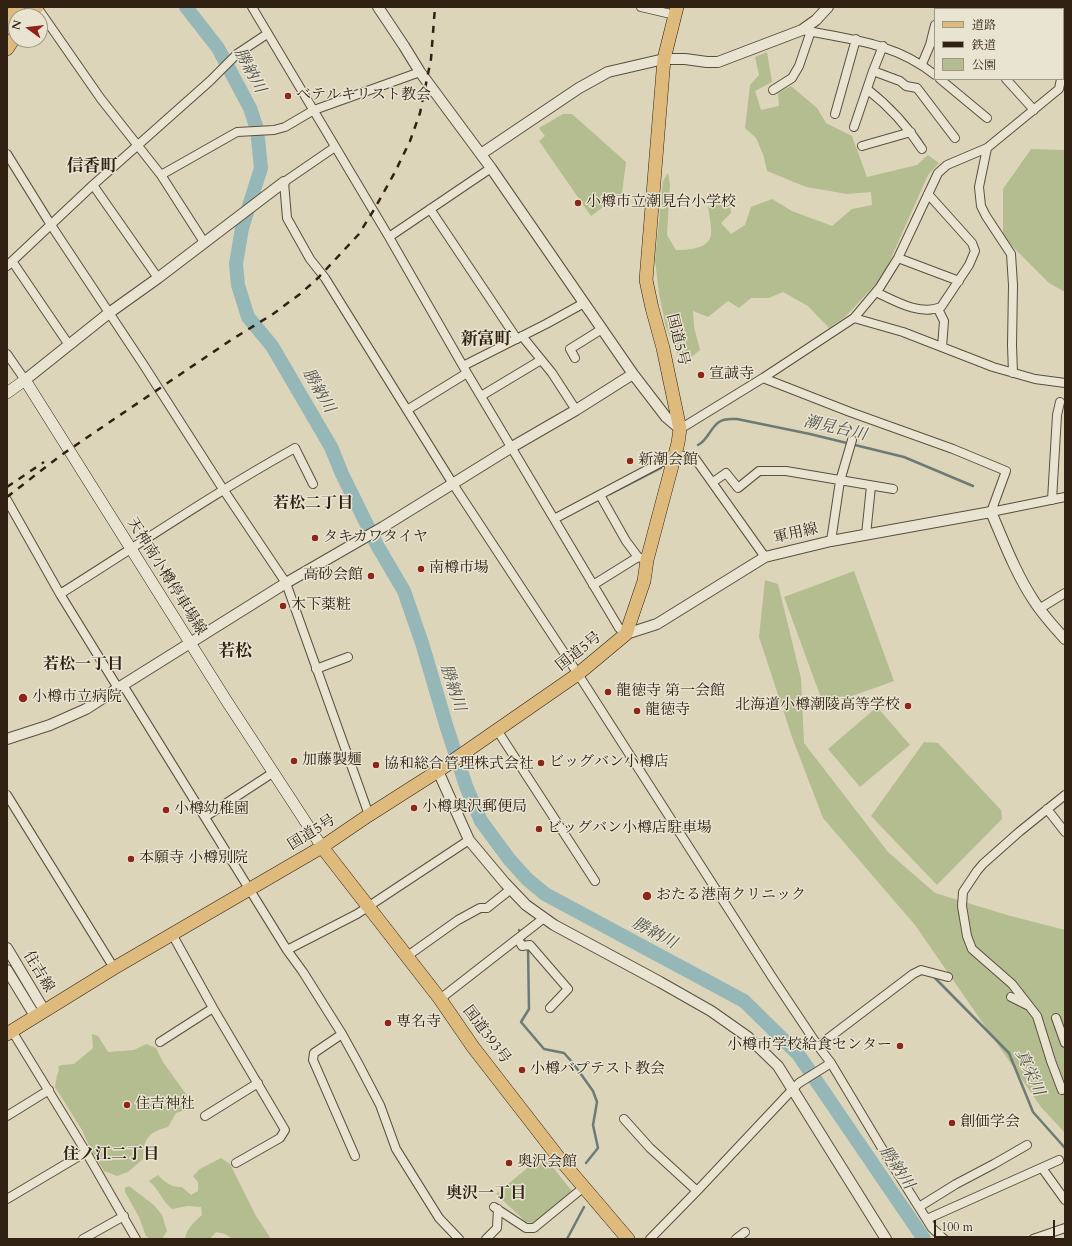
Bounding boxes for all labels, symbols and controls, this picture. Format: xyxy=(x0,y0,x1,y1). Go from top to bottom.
north arrow xyxy=(8,8,48,48)
legend xyxy=(934,8,1064,80)
text: 道路 xyxy=(972,17,996,33)
text: N xyxy=(8,18,25,32)
text: 鉄道 xyxy=(972,37,996,53)
water label: 勝納川 xyxy=(229,45,269,97)
text: 公園 xyxy=(972,57,996,73)
place label: べテルキリスト教会 xyxy=(296,87,431,105)
marker: べテルキリスト教会 xyxy=(283,91,293,101)
district label: 信香町 xyxy=(67,157,117,177)
place label: 小樽市立潮見台小学校 xyxy=(586,194,736,212)
marker: 小樽市立潮見台小学校 xyxy=(573,198,583,208)
street label: 国道5号 xyxy=(662,312,692,368)
district label: 新富町 xyxy=(461,330,511,350)
water label: 勝納川 xyxy=(298,365,338,417)
place label: 宣誠寺 xyxy=(709,366,754,384)
marker: 宣誠寺 xyxy=(696,370,706,380)
water label: 潮見台川 xyxy=(802,412,868,446)
place label: 新潮会館 xyxy=(638,452,698,470)
marker: 新潮会館 xyxy=(625,456,635,466)
district label: 若松二丁目 xyxy=(273,494,353,514)
street label: 天神南小樽停車場線 xyxy=(123,515,209,639)
street label: 軍用線 xyxy=(772,520,820,548)
place label: タキカワタイヤ xyxy=(323,529,428,547)
marker: タキカワタイヤ xyxy=(310,533,320,543)
place label: 南樽市場 xyxy=(429,560,489,578)
marker: 南樽市場 xyxy=(416,564,426,574)
place label: 高砂会館 xyxy=(303,567,363,585)
marker: 高砂会館 xyxy=(366,571,376,581)
place label: 木下薬粧 xyxy=(291,597,351,615)
marker: 木下薬粧 xyxy=(278,601,288,611)
street label: 国道5号 xyxy=(553,629,605,675)
district label: 若松 xyxy=(218,642,252,662)
district label: 若松一丁目 xyxy=(43,655,123,675)
water label: 勝納川 xyxy=(435,662,469,714)
place label: 龍徳寺 第一会館 xyxy=(616,683,725,701)
marker: 龍徳寺 第一会館 xyxy=(603,687,613,697)
place label: 小樽市立病院 xyxy=(32,689,122,707)
marker: 小樽市立病院 xyxy=(17,692,29,704)
place label: 北海道小樽潮陵高等学校 xyxy=(735,697,900,715)
marker: 北海道小樽潮陵高等学校 xyxy=(903,701,913,711)
place label: 龍徳寺 xyxy=(645,702,690,720)
marker: 龍徳寺 xyxy=(632,706,642,716)
place label: 加藤製麺 xyxy=(302,752,362,770)
place label: ビッグバン小樽店 xyxy=(549,754,669,772)
marker: 加藤製麺 xyxy=(289,756,299,766)
place label: 協和総合管理株式会社 xyxy=(384,756,534,774)
marker: ビッグバン小樽店 xyxy=(536,758,546,768)
marker: 協和総合管理株式会社 xyxy=(371,760,381,770)
place label: 小樽奥沢郵便局 xyxy=(422,799,527,817)
place label: 小樽幼稚園 xyxy=(174,801,249,819)
marker: 小樽奥沢郵便局 xyxy=(409,803,419,813)
marker: 小樽幼稚園 xyxy=(161,805,171,815)
street label: 国道5号 xyxy=(285,811,339,855)
place label: ビッグバン小樽店駐車場 xyxy=(547,820,712,838)
marker: ビッグバン小樽店駐車場 xyxy=(534,824,544,834)
place label: 本願寺 小樽別院 xyxy=(139,850,248,868)
marker: 本願寺 小樽別院 xyxy=(126,854,136,864)
place label: おたる港南クリニック xyxy=(656,887,806,905)
marker: おたる港南クリニック xyxy=(641,890,653,902)
water label: 勝納川 xyxy=(628,914,680,954)
street label: 住吉線 xyxy=(19,948,57,996)
street label: 国道393号 xyxy=(458,1002,514,1068)
place label: 専名寺 xyxy=(396,1014,441,1032)
marker: 専名寺 xyxy=(383,1018,393,1028)
place label: 小樽市学校給食センター xyxy=(727,1037,892,1055)
marker: 小樽市学校給食センター xyxy=(895,1041,905,1051)
water label: 真栄川 xyxy=(1010,1047,1048,1099)
place label: 小樽バプテスト教会 xyxy=(530,1061,665,1079)
marker: 小樽バプテスト教会 xyxy=(517,1065,527,1075)
place label: 住吉神社 xyxy=(135,1096,195,1114)
marker: 住吉神社 xyxy=(122,1100,132,1110)
place label: 創価学会 xyxy=(960,1114,1020,1132)
marker: 創価学会 xyxy=(947,1118,957,1128)
water label: 勝納川 xyxy=(875,1143,917,1193)
district label: 住ノ江二丁目 xyxy=(63,1145,159,1165)
place label: 奥沢会館 xyxy=(517,1154,577,1172)
marker: 奥沢会館 xyxy=(504,1158,514,1168)
district label: 奥沢一丁目 xyxy=(446,1184,526,1204)
scale bar xyxy=(936,1212,1057,1238)
text: 100 m xyxy=(941,1219,973,1235)

